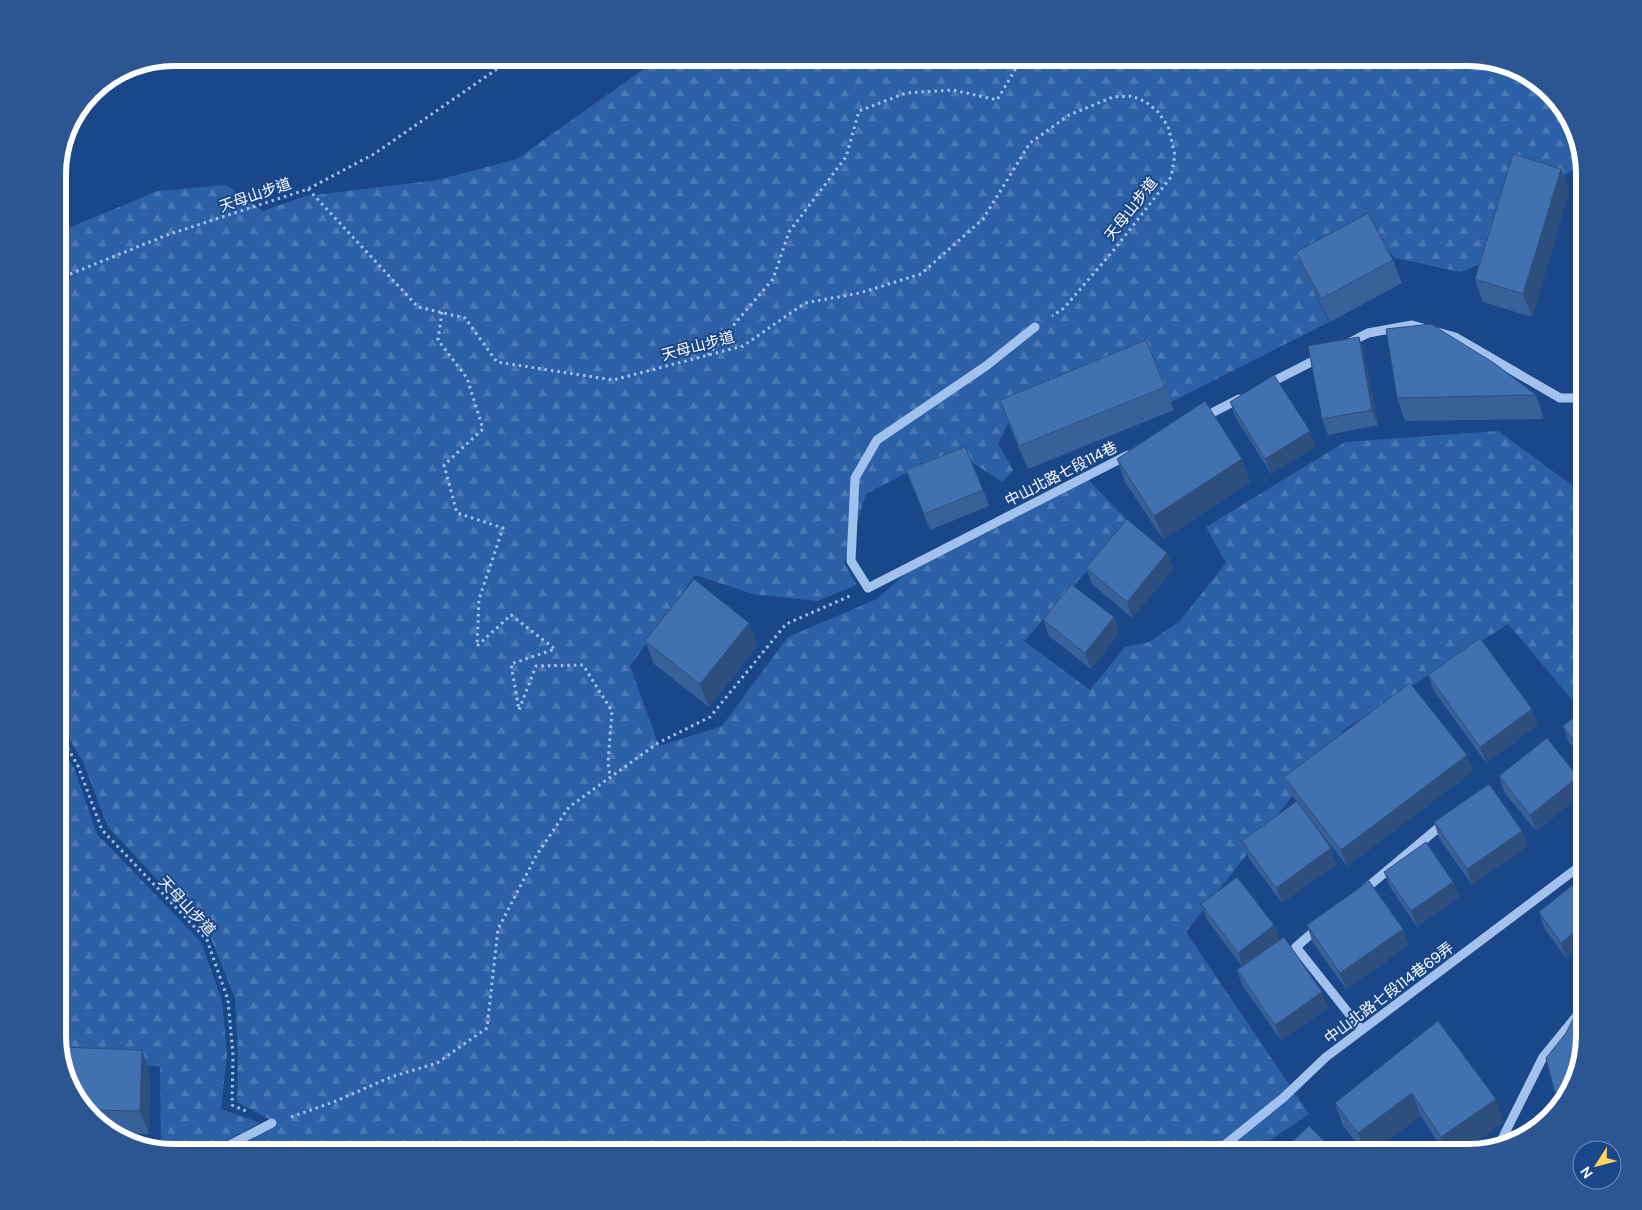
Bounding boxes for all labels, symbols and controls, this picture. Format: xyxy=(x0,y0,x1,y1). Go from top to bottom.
street label: 天母山步道 xyxy=(216,173,294,217)
street label: 天母山步道 xyxy=(1100,173,1162,245)
street label: 天母山步道 xyxy=(659,327,737,365)
street label: 中山北路七段114巷 xyxy=(1001,437,1121,511)
street label: 天母山步道 xyxy=(154,872,220,940)
street label: 中山北路七段114巷69弄 xyxy=(1320,938,1458,1048)
north arrow xyxy=(1572,1140,1622,1190)
text: N xyxy=(1576,1163,1597,1182)

